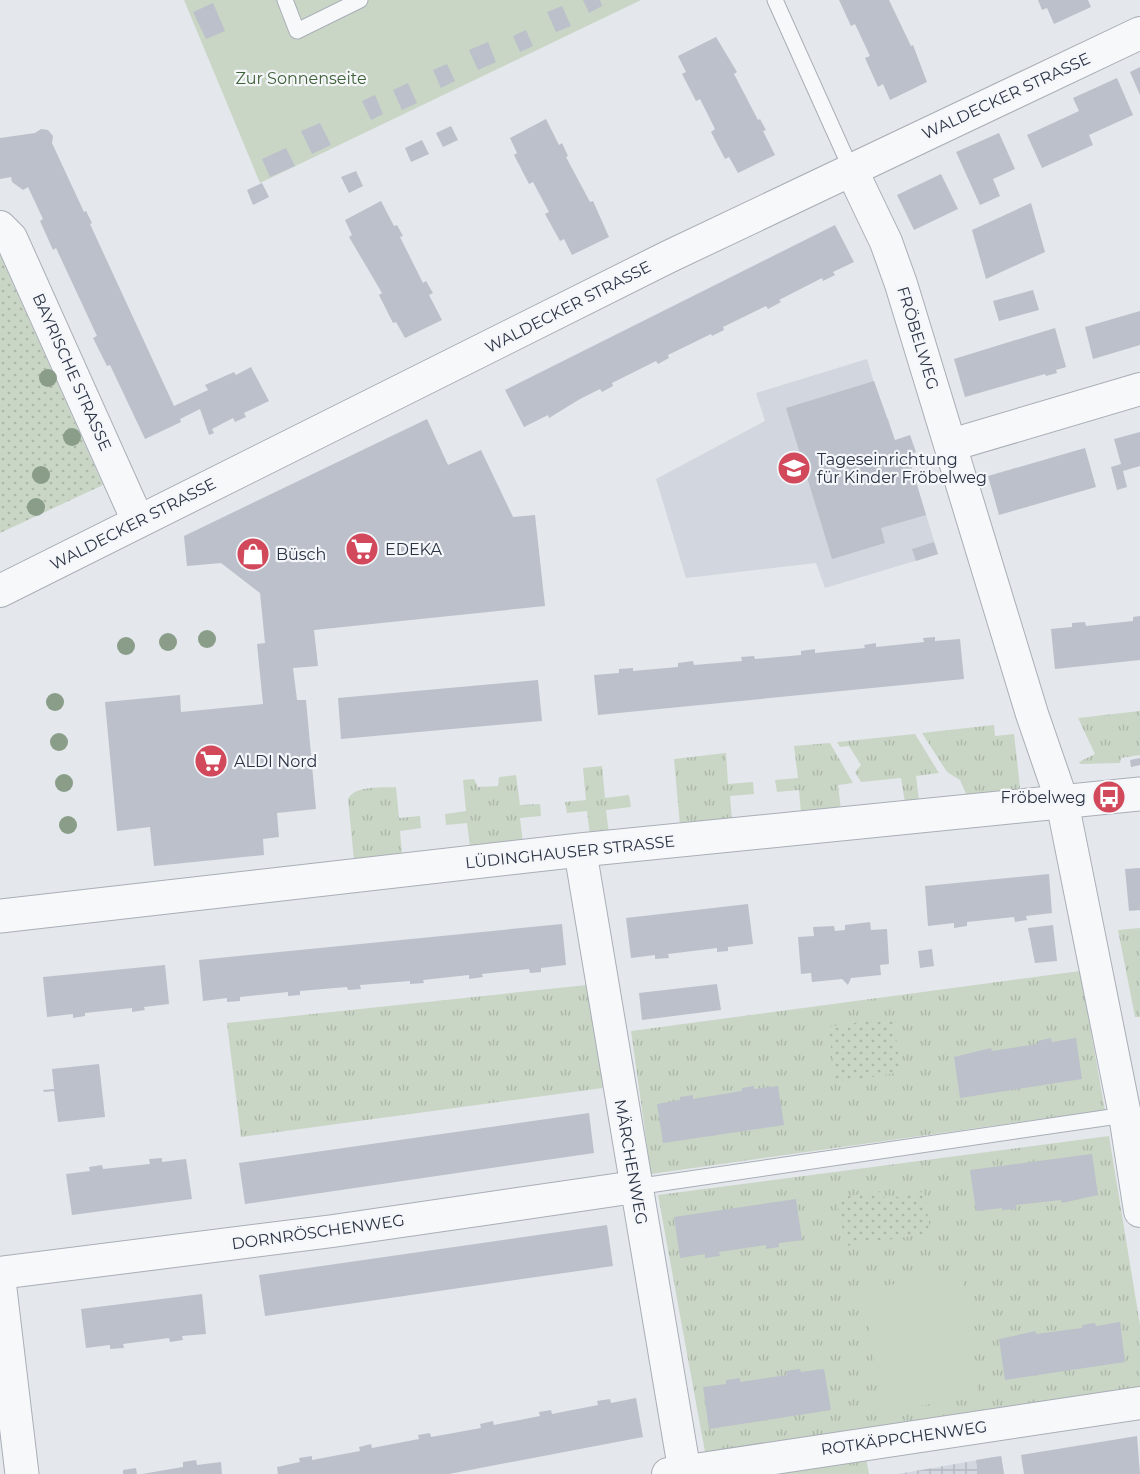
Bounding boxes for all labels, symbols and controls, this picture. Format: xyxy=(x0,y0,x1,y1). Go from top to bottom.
street label: WALDECKER STRASSE xyxy=(919,49,1093,143)
park label: Zur Sonnenseite xyxy=(235,69,367,88)
street label: WALDECKER STRASSE xyxy=(482,257,654,357)
street label: FRÖBELWEG xyxy=(893,284,944,392)
street label: BAYRISCHE STRASSE xyxy=(29,290,115,454)
school or university icon: Tageseinrichtung für Kinder Fröbelweg xyxy=(776,450,812,486)
place label: Tageseinrichtung für Kinder Fröbelweg xyxy=(817,450,987,487)
street label: WALDECKER STRASSE xyxy=(47,474,219,574)
supermarket icon: EDEKA xyxy=(344,531,380,567)
shop icon: Büsch xyxy=(235,536,271,572)
place label: EDEKA xyxy=(385,540,443,559)
place label: Büsch xyxy=(276,545,326,564)
supermarket icon: ALDI Nord xyxy=(193,743,229,779)
place label: ALDI Nord xyxy=(234,752,317,771)
bus stop icon: Fröbelweg xyxy=(1091,779,1127,815)
place label: Fröbelweg xyxy=(1001,788,1086,807)
street label: LÜDINGHAUSER STRASSE xyxy=(464,831,676,872)
street label: MÄRCHENWEG xyxy=(611,1098,652,1226)
street label: DORNRÖSCHENWEG xyxy=(230,1209,406,1254)
street label: ROTKÄPPCHENWEG xyxy=(820,1416,988,1459)

